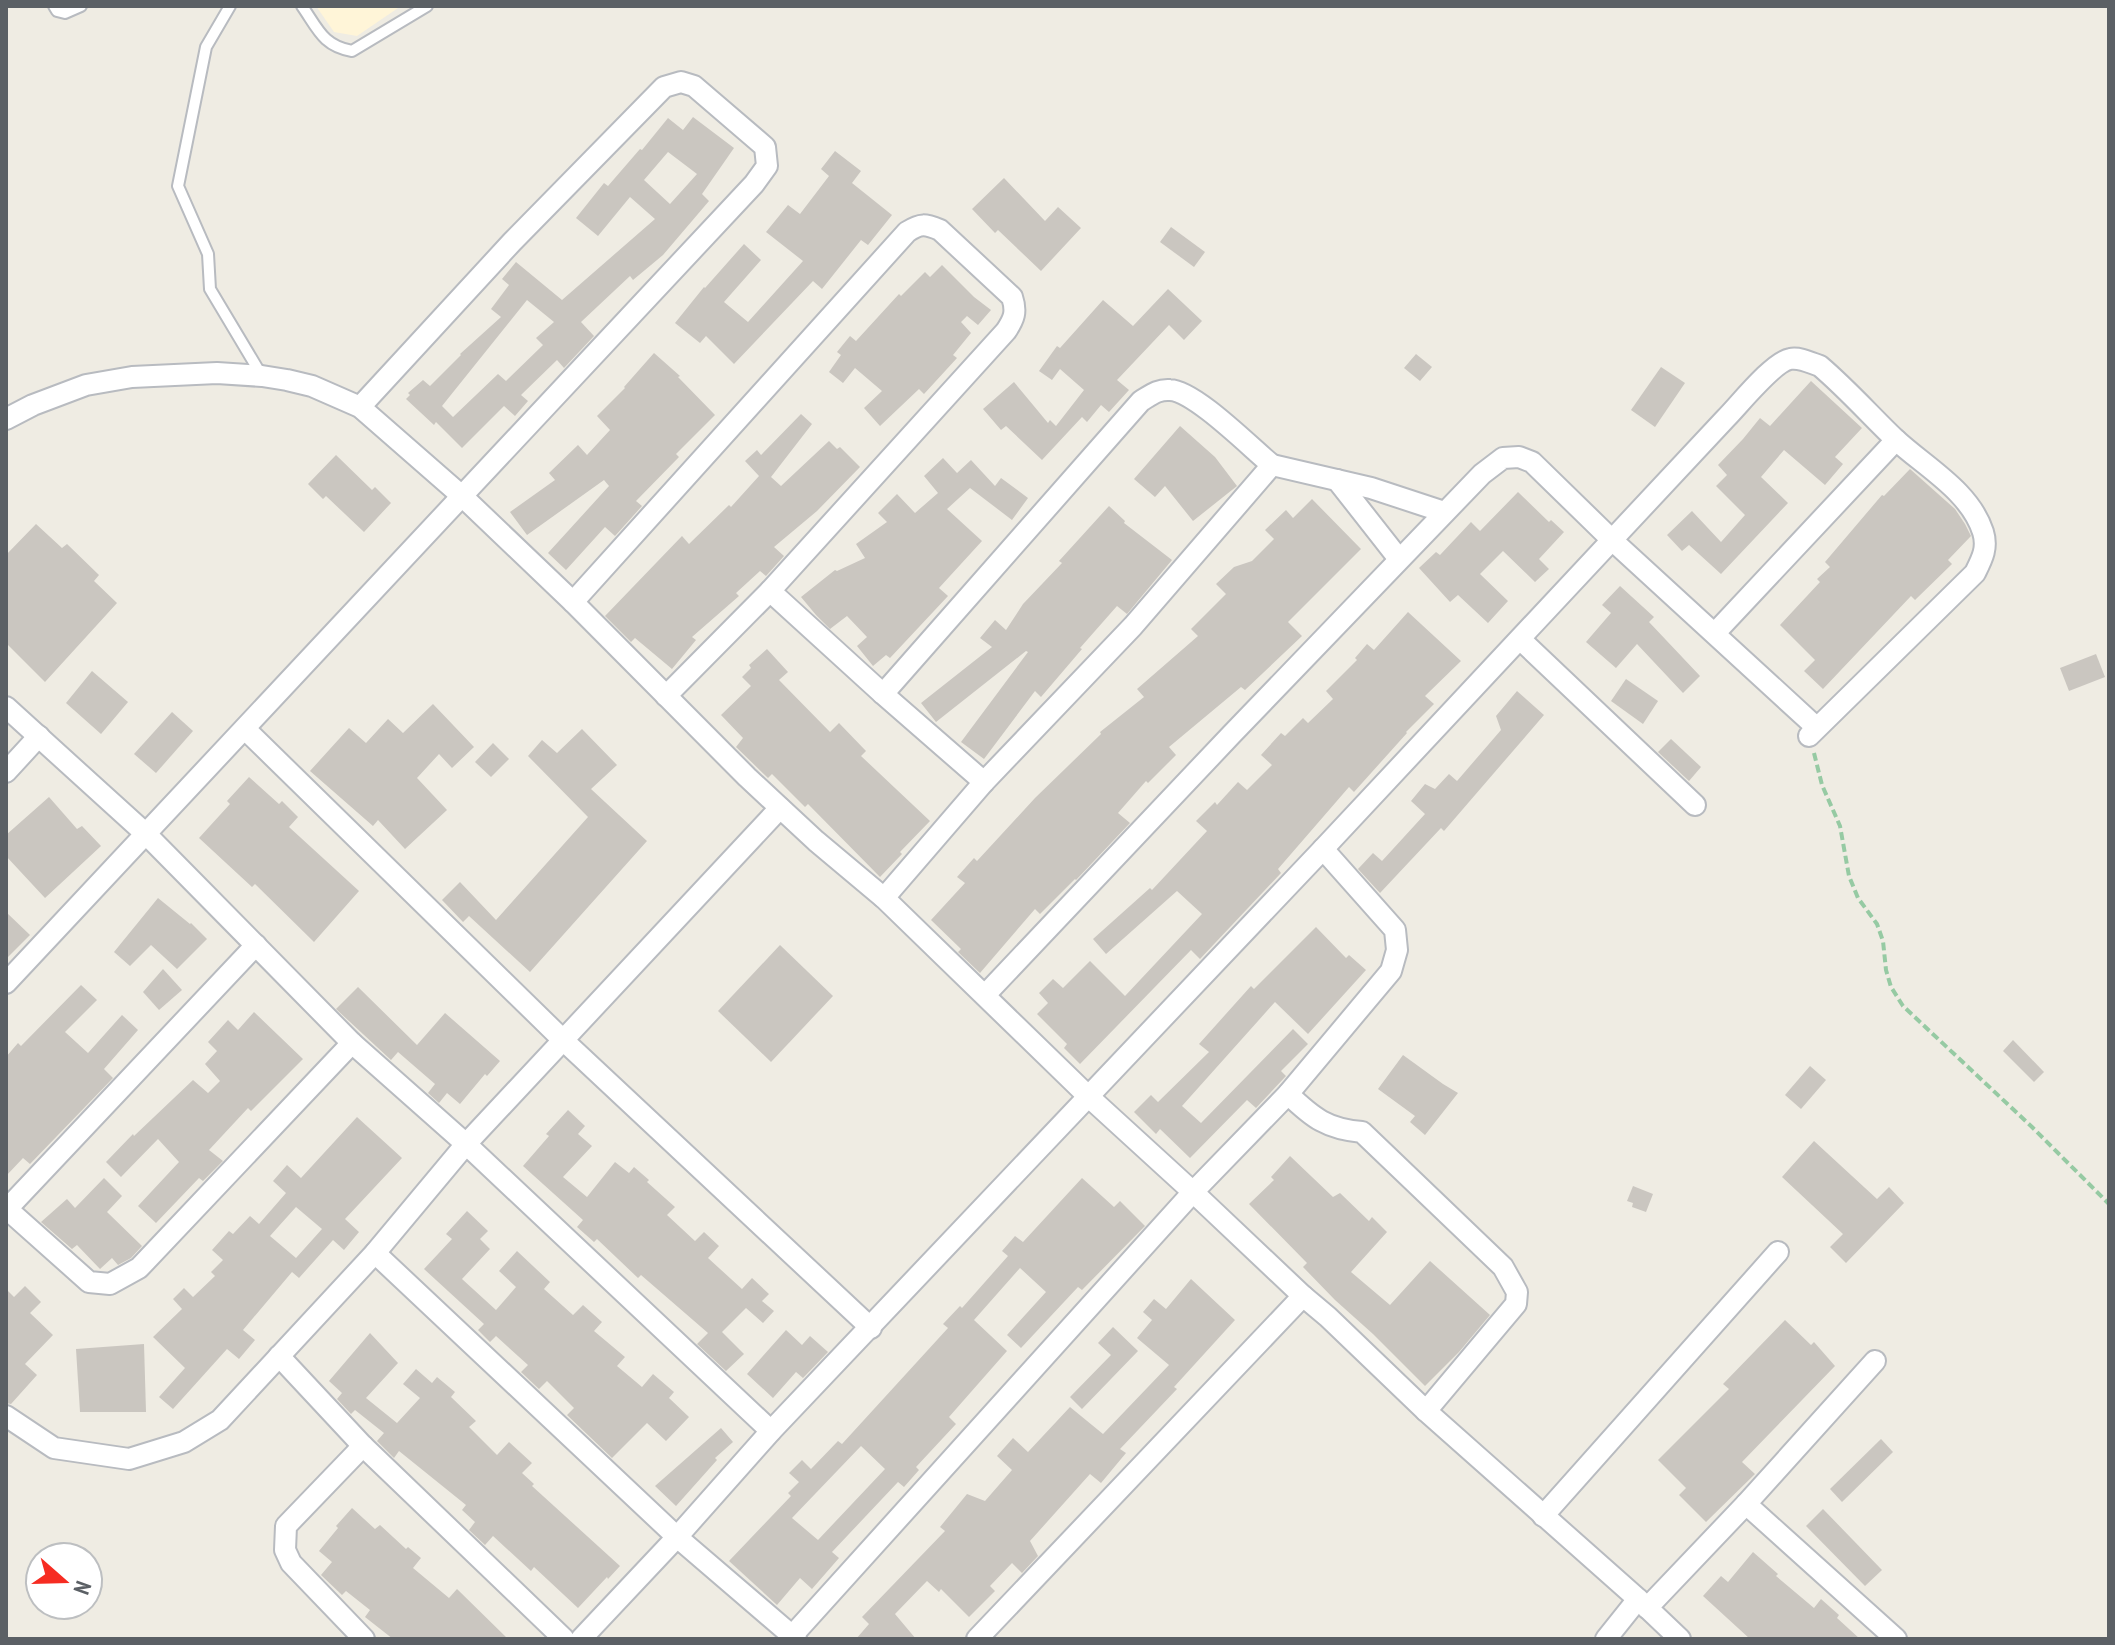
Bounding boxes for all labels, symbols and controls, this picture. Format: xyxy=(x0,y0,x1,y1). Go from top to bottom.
north arrow xyxy=(24,1541,104,1621)
text: N xyxy=(68,1577,98,1598)

